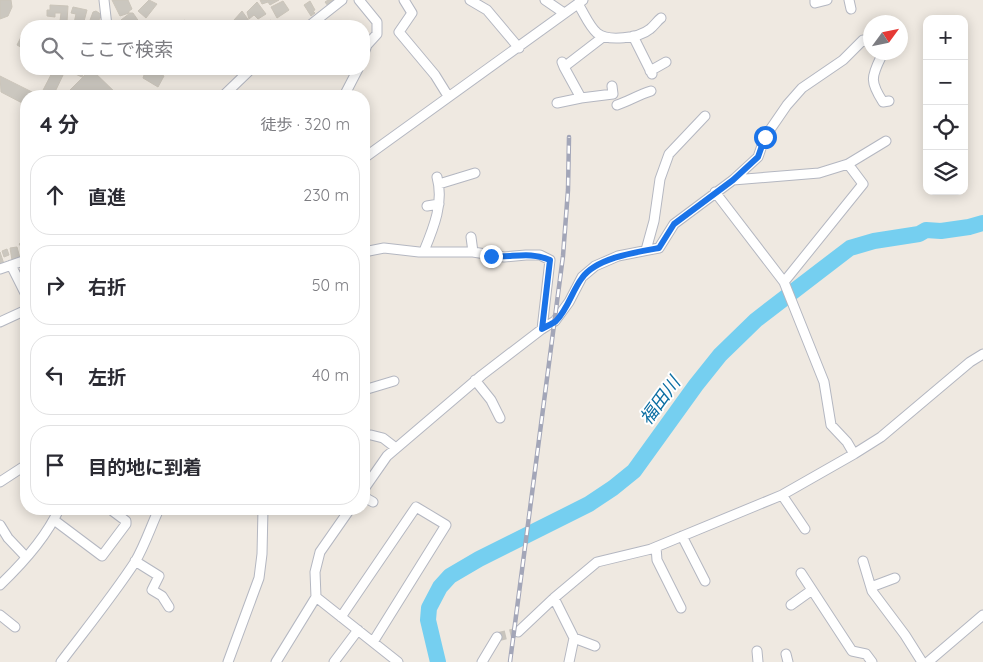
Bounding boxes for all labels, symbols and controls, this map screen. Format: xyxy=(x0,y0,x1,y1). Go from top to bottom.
north arrow xyxy=(863,15,908,60)
map controls xyxy=(923,15,968,195)
button: + xyxy=(923,15,968,60)
search box xyxy=(20,20,370,75)
icon: search xyxy=(38,34,66,62)
text: ここで検索 xyxy=(78,37,173,61)
button: − xyxy=(923,60,968,105)
button: locate xyxy=(923,105,968,150)
text: 4 分 xyxy=(40,111,79,137)
text: 徒歩 · 320 m xyxy=(260,114,350,134)
route start xyxy=(754,126,777,149)
button: layers xyxy=(923,150,968,195)
icon: ahead xyxy=(41,181,69,209)
text: 直進 xyxy=(88,185,126,209)
text: 230 m xyxy=(303,185,349,205)
route end xyxy=(480,245,503,268)
icon: right xyxy=(41,271,69,299)
text: 右折 xyxy=(88,275,126,299)
text: 50 m xyxy=(312,275,349,295)
icon: left xyxy=(41,361,69,389)
text: 左折 xyxy=(88,365,126,389)
text: 40 m xyxy=(312,365,349,385)
water label: 福田川 xyxy=(634,370,686,429)
icon: arrive xyxy=(41,451,69,479)
text: 目的地に到着 xyxy=(88,455,202,479)

